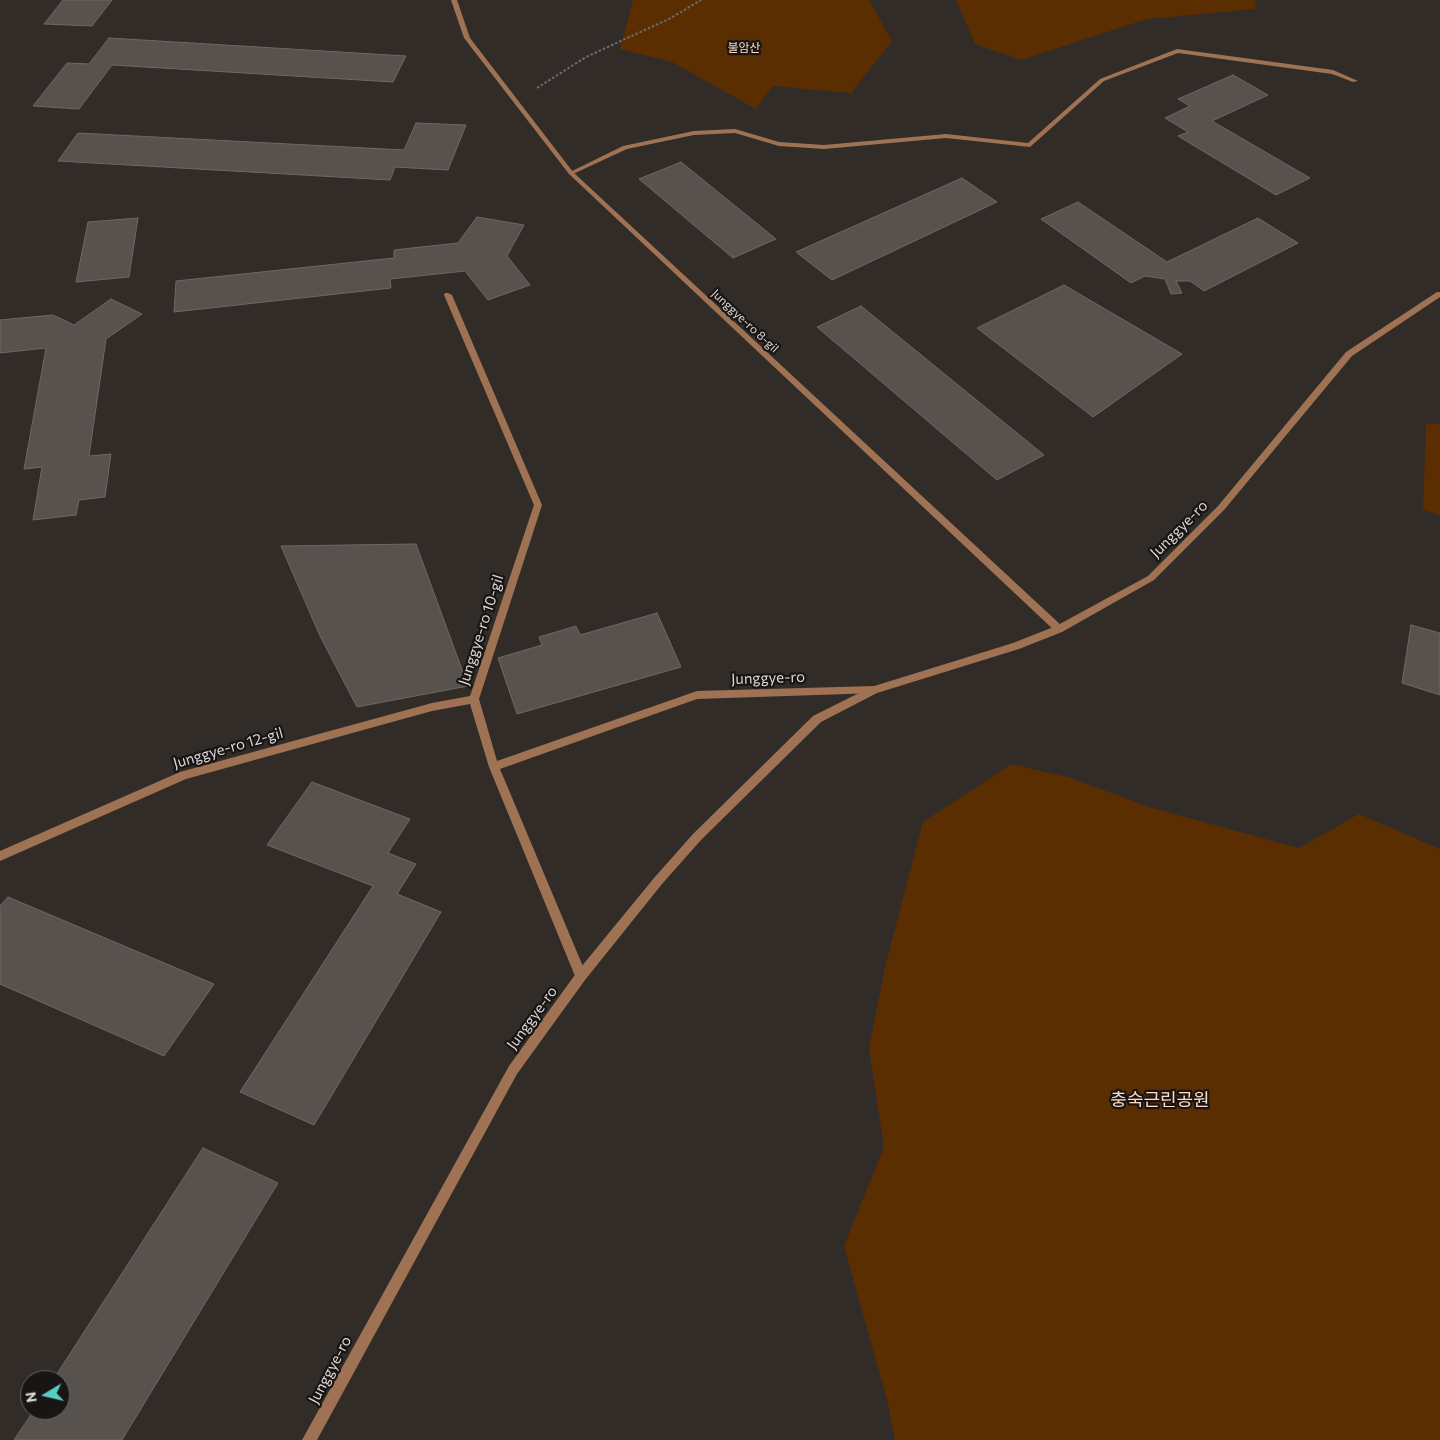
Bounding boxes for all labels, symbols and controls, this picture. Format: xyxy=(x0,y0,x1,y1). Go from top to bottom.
park label: 불암산 xyxy=(727,41,761,55)
street label: Junggye-ro 8-gil xyxy=(708,286,782,356)
street label: Junggye-ro xyxy=(1146,496,1212,562)
street label: Junggye-ro 10-gil xyxy=(455,572,507,688)
street label: Junggye-ro xyxy=(731,668,805,688)
street label: Junggye-ro 12-gil xyxy=(171,724,285,772)
street label: Junggye-ro xyxy=(503,983,561,1053)
park label: 충숙근린공원 xyxy=(1110,1089,1210,1111)
street label: Junggye-ro xyxy=(305,1333,355,1407)
north arrow xyxy=(20,1370,70,1420)
text: N xyxy=(21,1391,40,1404)

